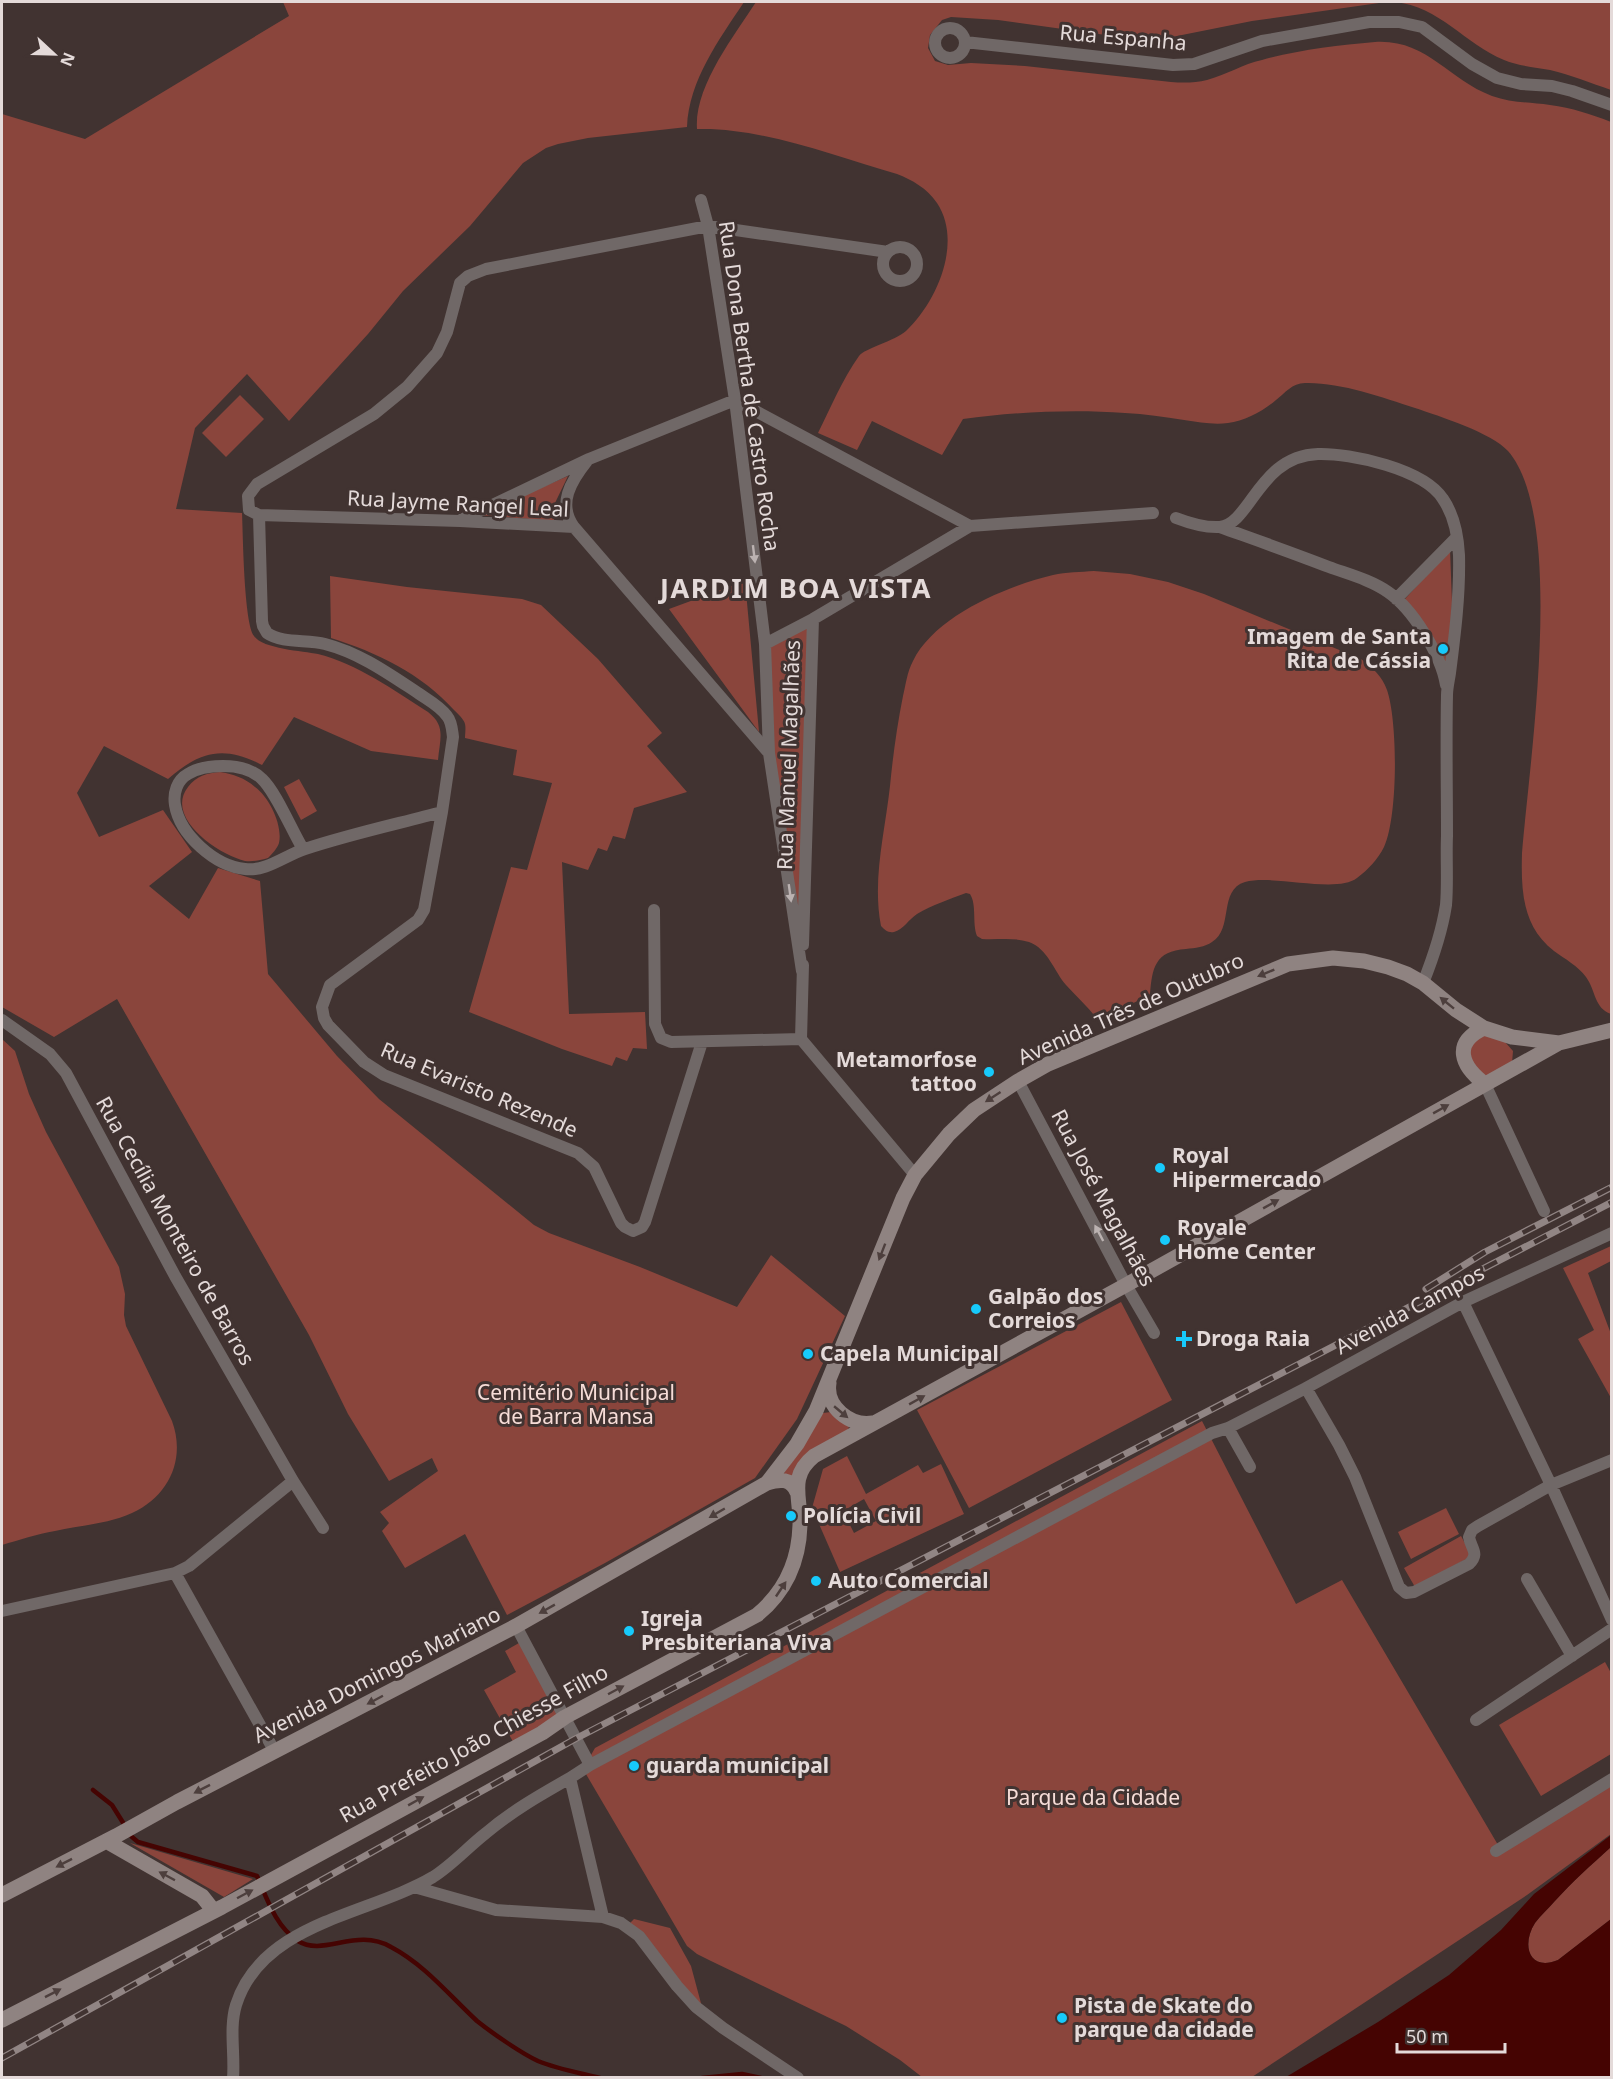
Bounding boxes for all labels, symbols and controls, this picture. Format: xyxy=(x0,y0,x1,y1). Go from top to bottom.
street label: Rua Espanha xyxy=(1058,18,1188,57)
north arrow xyxy=(24,24,84,84)
text: N xyxy=(55,49,81,70)
street label: Rua Dona Bertha de Castro Rocha xyxy=(713,219,787,553)
street label: Rua Jayme Rangel Leal xyxy=(346,483,570,523)
one-way arrow xyxy=(749,545,759,564)
district label: JARDIM BOA VISTA xyxy=(658,569,932,606)
place label: Imagem de Santa Rita de Cássia xyxy=(1247,622,1431,674)
street label: Rua Manuel Magalhães xyxy=(770,639,806,871)
marker: Imagem de Santa Rita de Cássia xyxy=(1436,642,1450,656)
one-way arrow xyxy=(786,884,795,903)
street label: Avenida Três de Outubro xyxy=(1013,946,1248,1071)
one-way arrow xyxy=(1256,968,1274,978)
one-way arrow xyxy=(1439,996,1455,1009)
street label: Rua Evaristo Rezende xyxy=(377,1035,582,1143)
place label: Metamorfose tattoo xyxy=(836,1045,977,1097)
marker: Metamorfose tattoo xyxy=(982,1065,996,1079)
street label: Rua Cecília Monteiro de Barros xyxy=(90,1091,262,1370)
one-way arrow xyxy=(985,1091,1001,1102)
street label: Rua José Magalhães xyxy=(1045,1104,1162,1291)
one-way arrow xyxy=(1433,1104,1450,1114)
place label: Royal Hipermercado xyxy=(1172,1141,1321,1193)
marker: Royal Hipermercado xyxy=(1153,1161,1167,1175)
one-way arrow xyxy=(1263,1199,1280,1209)
place label: Royale Home Center xyxy=(1177,1213,1316,1265)
one-way arrow xyxy=(1094,1224,1104,1241)
marker: Royale Home Center xyxy=(1158,1233,1172,1247)
one-way arrow xyxy=(877,1243,886,1261)
street label: Avenida Campos xyxy=(1330,1258,1489,1360)
place label: Galpão dos Correios xyxy=(988,1282,1103,1334)
marker: Galpão dos Correios xyxy=(969,1302,983,1316)
place label: Droga Raia xyxy=(1196,1324,1310,1352)
marker: Droga Raia xyxy=(1177,1332,1191,1346)
place label: Capela Municipal xyxy=(820,1339,999,1367)
marker: Capela Municipal xyxy=(801,1347,815,1361)
park label: Cemitério Municipal de Barra Mansa xyxy=(477,1378,675,1430)
one-way arrow xyxy=(909,1395,926,1405)
one-way arrow xyxy=(833,1405,849,1418)
place label: Polícia Civil xyxy=(803,1501,921,1529)
one-way arrow xyxy=(709,1507,725,1518)
marker: Polícia Civil xyxy=(784,1509,798,1523)
place label: Auto Comercial xyxy=(828,1566,988,1594)
marker: Auto Comercial xyxy=(809,1574,823,1588)
one-way arrow xyxy=(775,1582,787,1598)
street label: Avenida Domingos Mariano xyxy=(248,1599,505,1749)
one-way arrow xyxy=(539,1603,555,1614)
place label: Igreja Presbiteriana Viva xyxy=(641,1604,832,1656)
marker: Igreja Presbiteriana Viva xyxy=(622,1624,636,1638)
street label: Rua Prefeito João Chiesse Filho xyxy=(334,1657,613,1829)
one-way arrow xyxy=(608,1685,625,1695)
one-way arrow xyxy=(366,1695,383,1704)
place label: guarda municipal xyxy=(646,1751,829,1779)
marker: guarda municipal xyxy=(627,1759,641,1773)
park label: Parque da Cidade xyxy=(1006,1783,1180,1811)
one-way arrow xyxy=(193,1784,210,1794)
one-way arrow xyxy=(408,1796,425,1806)
one-way arrow xyxy=(55,1858,72,1868)
one-way arrow xyxy=(159,1871,176,1881)
one-way arrow xyxy=(237,1889,254,1899)
one-way arrow xyxy=(45,1989,62,1998)
place label: Pista de Skate do parque da cidade xyxy=(1074,1991,1254,2043)
marker: Pista de Skate do parque da cidade xyxy=(1055,2011,1069,2025)
scale bar xyxy=(1397,2016,1505,2054)
text: 50 m xyxy=(1406,2024,1448,2048)

